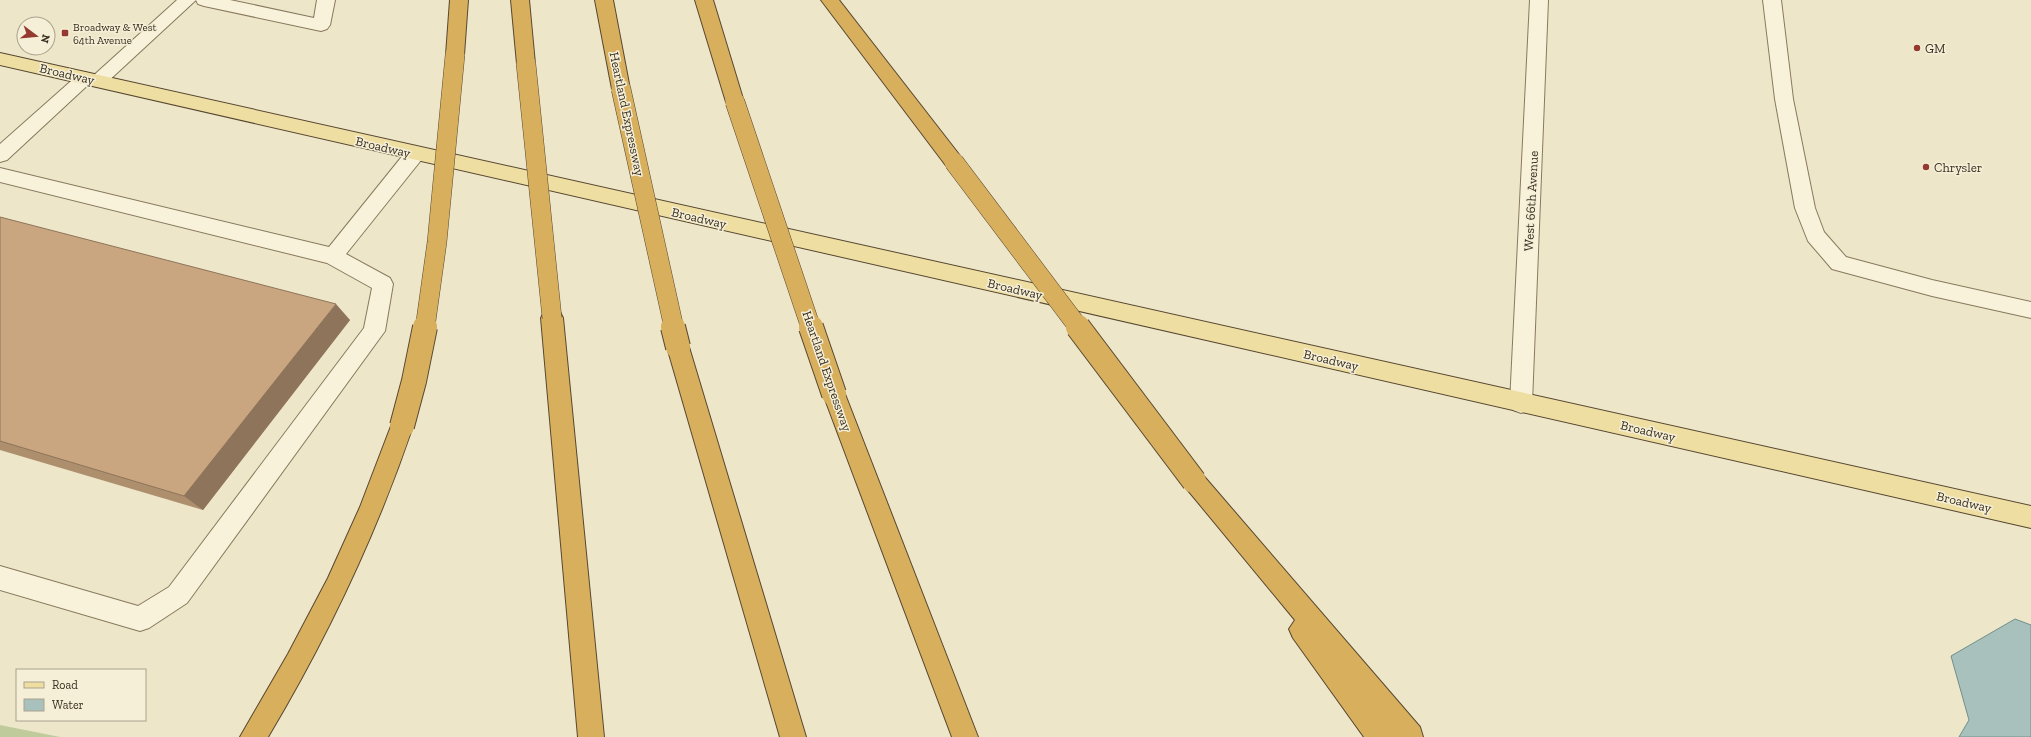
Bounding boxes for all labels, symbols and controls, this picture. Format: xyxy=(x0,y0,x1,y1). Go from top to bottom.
north arrow xyxy=(16,16,56,56)
place label: Broadway & West 64th Avenue xyxy=(73,21,157,47)
marker: Broadway & West 64th Avenue xyxy=(60,28,70,38)
text: N xyxy=(38,33,53,45)
place label: GM xyxy=(1925,41,1945,56)
marker: GM xyxy=(1912,43,1922,53)
street label: Heartland Expressway xyxy=(607,51,648,178)
street label: Broadway xyxy=(38,60,96,88)
street label: Broadway xyxy=(354,133,412,161)
street label: West 66th Avenue xyxy=(1521,150,1541,252)
place label: Chrysler xyxy=(1934,160,1982,175)
marker: Chrysler xyxy=(1921,162,1931,172)
street label: Broadway xyxy=(670,204,728,232)
street label: Broadway xyxy=(986,275,1044,303)
street label: Heartland Expressway xyxy=(799,309,855,434)
street label: Broadway xyxy=(1302,346,1360,374)
street label: Broadway xyxy=(1619,417,1677,445)
street label: Broadway xyxy=(1935,488,1993,516)
legend xyxy=(16,669,146,721)
text: Road xyxy=(52,678,78,692)
text: Water xyxy=(52,698,84,712)

